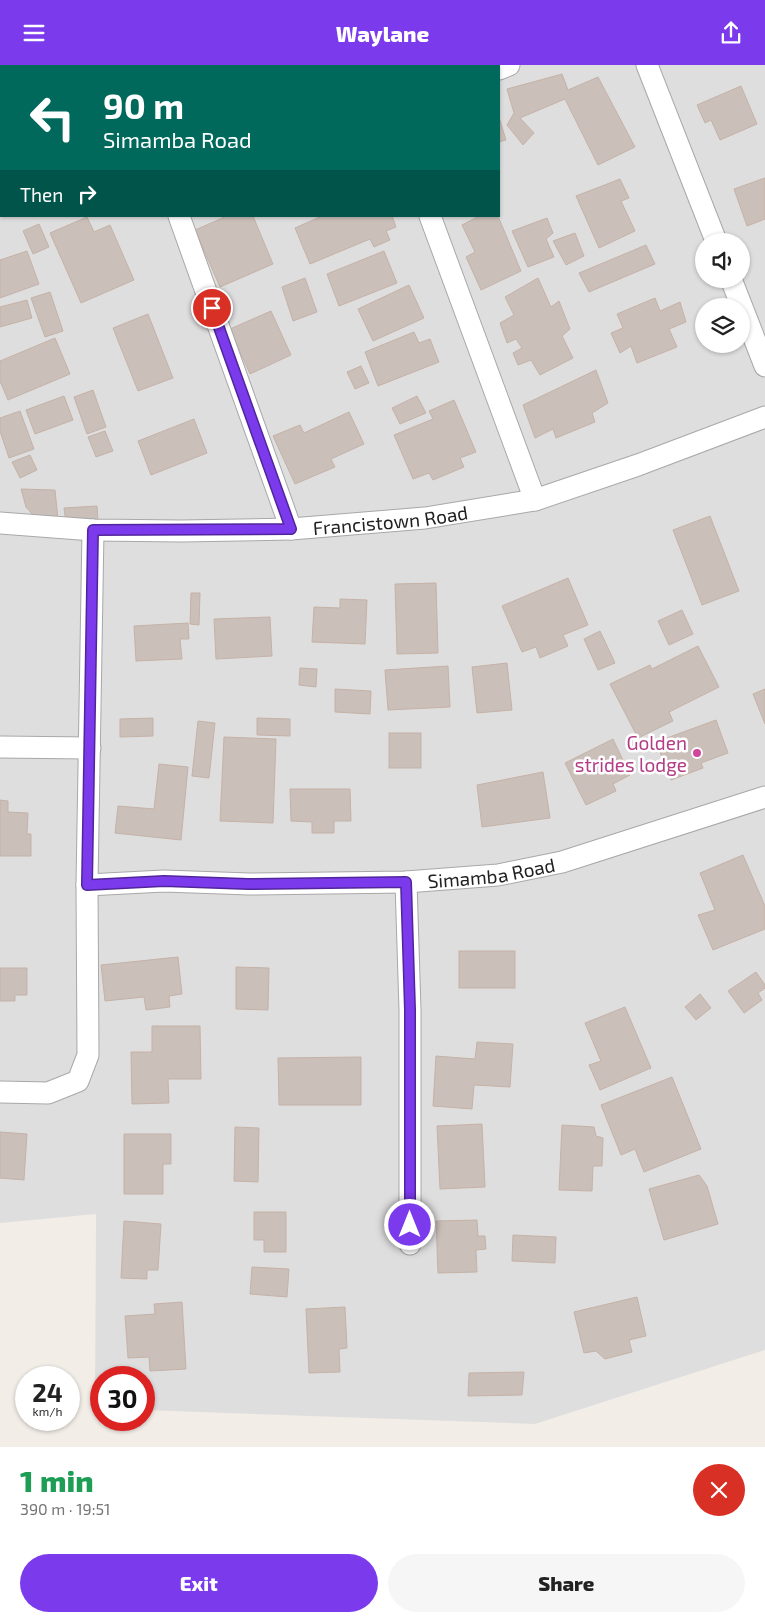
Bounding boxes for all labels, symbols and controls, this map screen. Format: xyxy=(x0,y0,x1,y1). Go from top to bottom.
icon: menu xyxy=(20,19,48,47)
icon: share xyxy=(717,19,745,47)
text: Waylane xyxy=(336,20,429,46)
text: 90 m xyxy=(103,84,184,126)
icon: left xyxy=(20,85,85,150)
text: Simamba Road xyxy=(103,126,252,152)
icon: right xyxy=(73,180,101,208)
text: Then xyxy=(20,183,63,206)
map controls xyxy=(695,233,750,353)
button: sound xyxy=(695,233,750,288)
pin xyxy=(191,287,233,329)
icon: arrive xyxy=(198,294,226,322)
button: layers xyxy=(695,298,750,353)
street label: Francistown Road xyxy=(312,500,469,539)
place label: Golden strides lodge xyxy=(575,731,687,776)
marker: Golden strides lodge xyxy=(691,747,703,759)
street label: Simamba Road xyxy=(427,852,557,892)
position arrow xyxy=(383,1198,435,1250)
speed limit sign: 30 xyxy=(90,1366,155,1431)
text: 24 xyxy=(32,1377,63,1407)
text: km/h xyxy=(33,1404,62,1418)
text: 1 min xyxy=(20,1462,94,1498)
button: close xyxy=(693,1464,745,1516)
text: 390 m · 19:51 xyxy=(20,1499,110,1518)
button: Exit xyxy=(20,1554,378,1612)
button: Share xyxy=(388,1554,745,1612)

